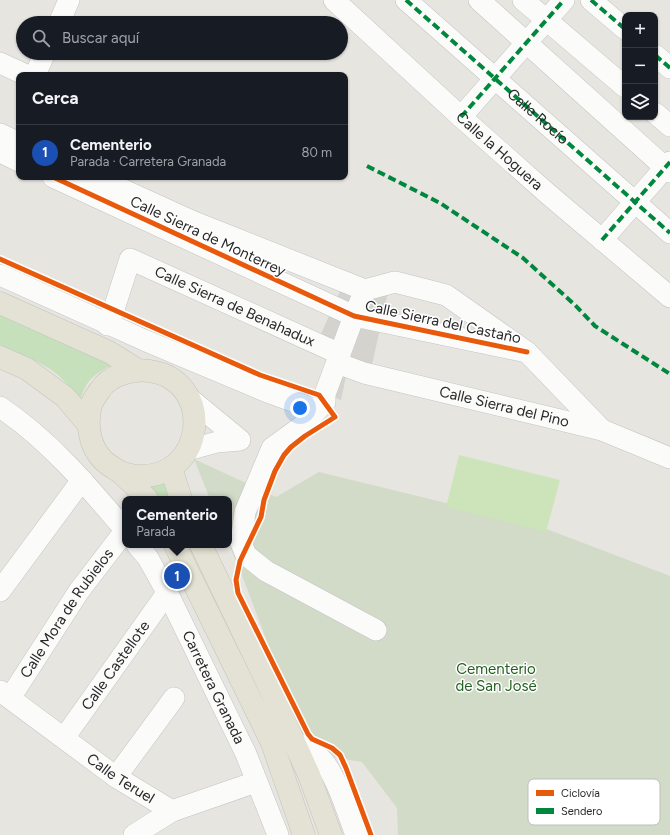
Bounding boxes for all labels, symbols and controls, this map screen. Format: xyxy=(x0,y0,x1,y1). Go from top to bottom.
map controls xyxy=(622,12,658,120)
button: + xyxy=(622,12,658,48)
search box xyxy=(16,16,348,60)
icon: search xyxy=(30,27,52,49)
text: Buscar aquí xyxy=(62,29,139,47)
button: − xyxy=(622,48,658,84)
button: layers xyxy=(622,84,658,120)
street label: Calle Rocío xyxy=(504,85,572,148)
text: Cerca xyxy=(32,88,79,108)
street label: Calle la Hoguera xyxy=(452,108,547,194)
text: Cementerio xyxy=(70,136,152,154)
text: 1 xyxy=(42,145,48,160)
text: 80 m xyxy=(301,145,332,160)
text: Parada · Carretera Granada xyxy=(70,154,226,169)
street label: Calle Sierra de Monterrey xyxy=(127,192,289,280)
street label: Calle Sierra de Benahadux xyxy=(152,262,318,350)
street label: Calle Sierra del Castaño xyxy=(363,297,523,347)
street label: Calle Sierra del Pino xyxy=(438,382,571,431)
your location xyxy=(290,398,310,418)
popup xyxy=(122,496,232,548)
text: Cementerio xyxy=(136,506,218,524)
text: Parada xyxy=(136,524,175,539)
street label: Calle Mora de Rubielos xyxy=(16,545,117,681)
pin: 1 xyxy=(164,561,190,591)
street label: Calle Castellote xyxy=(78,617,153,714)
street label: Carretera Granada xyxy=(178,628,249,747)
park label: Cementerio de San José xyxy=(455,660,537,695)
street label: Calle Teruel xyxy=(83,749,158,807)
legend xyxy=(528,779,660,825)
text: Ciclovía xyxy=(561,787,600,800)
text: Sendero xyxy=(561,805,602,818)

